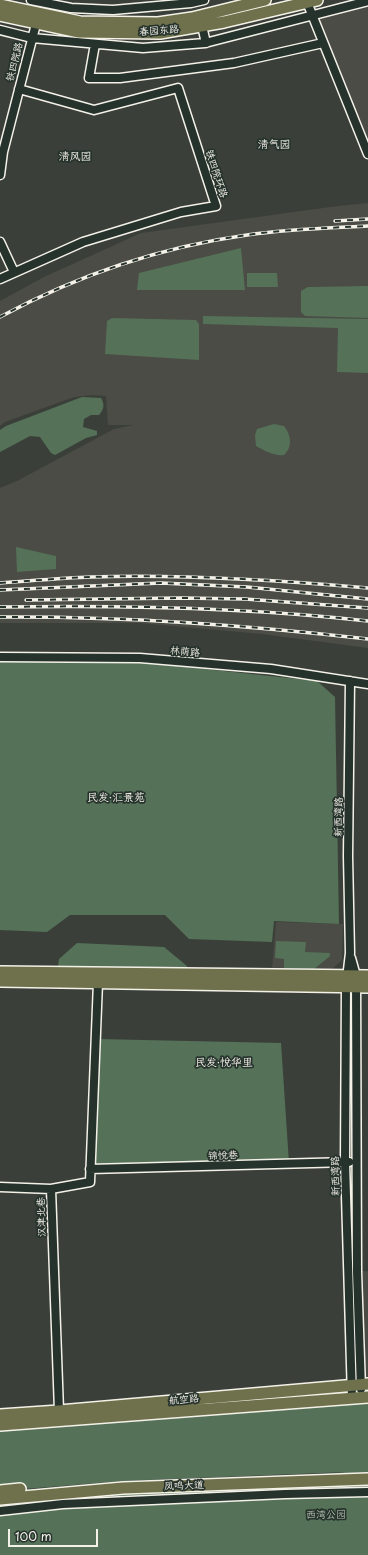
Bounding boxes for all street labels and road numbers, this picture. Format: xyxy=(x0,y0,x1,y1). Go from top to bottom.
street label: 春园东路 xyxy=(139,24,179,38)
street label: 铁四院路 xyxy=(4,41,26,83)
street label: 铁四院环路 xyxy=(203,148,229,200)
street label: 林荫路 xyxy=(170,645,200,659)
street label: 新西湾路 xyxy=(333,797,345,837)
street label: 锦悦巷 xyxy=(208,1149,238,1163)
street label: 新西湾路 xyxy=(330,1156,342,1196)
street label: 汉津北巷 xyxy=(35,1197,49,1237)
street label: 航空路 xyxy=(169,1393,199,1407)
street label: 凤鸣大道 xyxy=(164,1479,204,1493)

